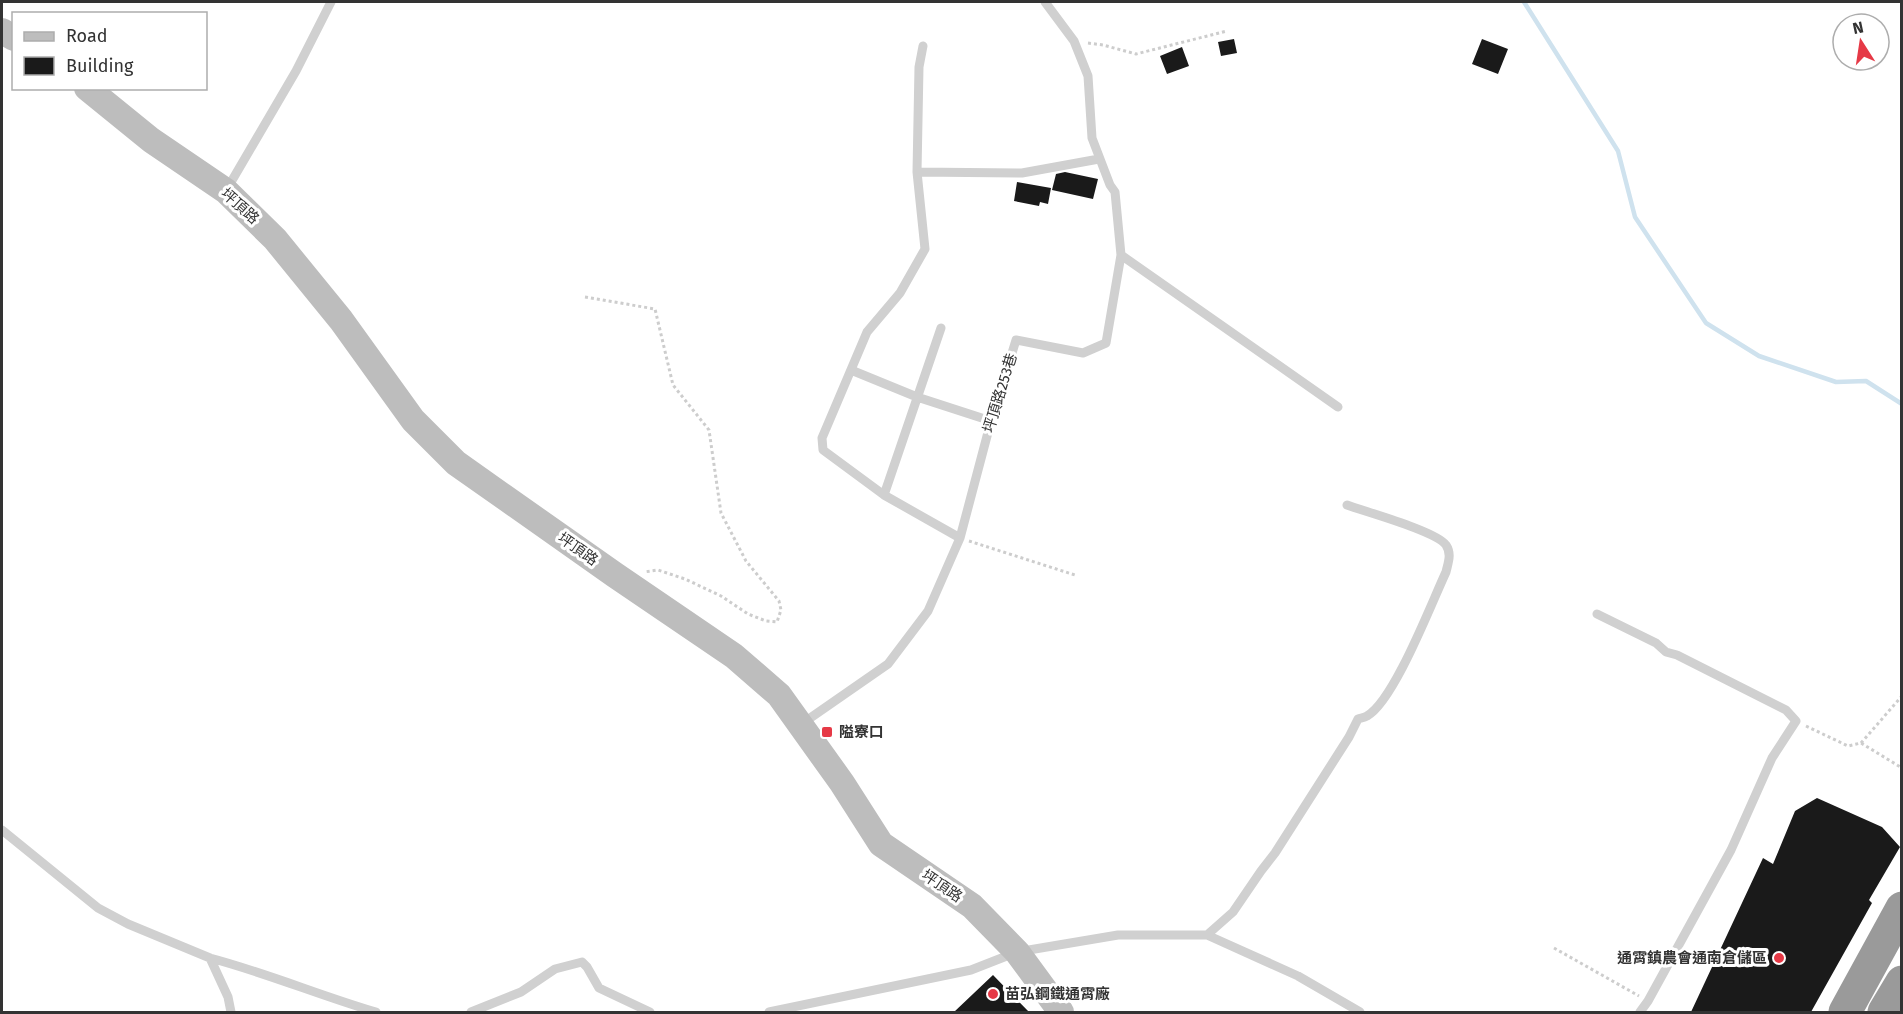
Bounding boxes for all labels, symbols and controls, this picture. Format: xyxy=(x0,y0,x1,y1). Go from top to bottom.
legend xyxy=(12,12,207,90)
north arrow xyxy=(1831,12,1891,72)
text: N xyxy=(1851,17,1865,38)
text: Road xyxy=(66,25,108,47)
text: Building xyxy=(66,55,134,77)
street label: 坪頂路 xyxy=(217,184,263,228)
street label: 坪頂路253巷 xyxy=(979,351,1021,435)
street label: 坪頂路 xyxy=(554,529,602,569)
place label: 隘寮口 xyxy=(839,723,884,741)
marker: 隘寮口 xyxy=(820,725,834,739)
street label: 坪頂路 xyxy=(918,866,966,906)
place label: 通霄鎮農會通南倉儲區 xyxy=(1617,949,1767,967)
marker: 通霄鎮農會通南倉儲區 xyxy=(1772,951,1786,965)
place label: 苗弘鋼鐵通霄廠 xyxy=(1005,985,1110,1003)
marker: 苗弘鋼鐵通霄廠 xyxy=(986,987,1000,1001)

